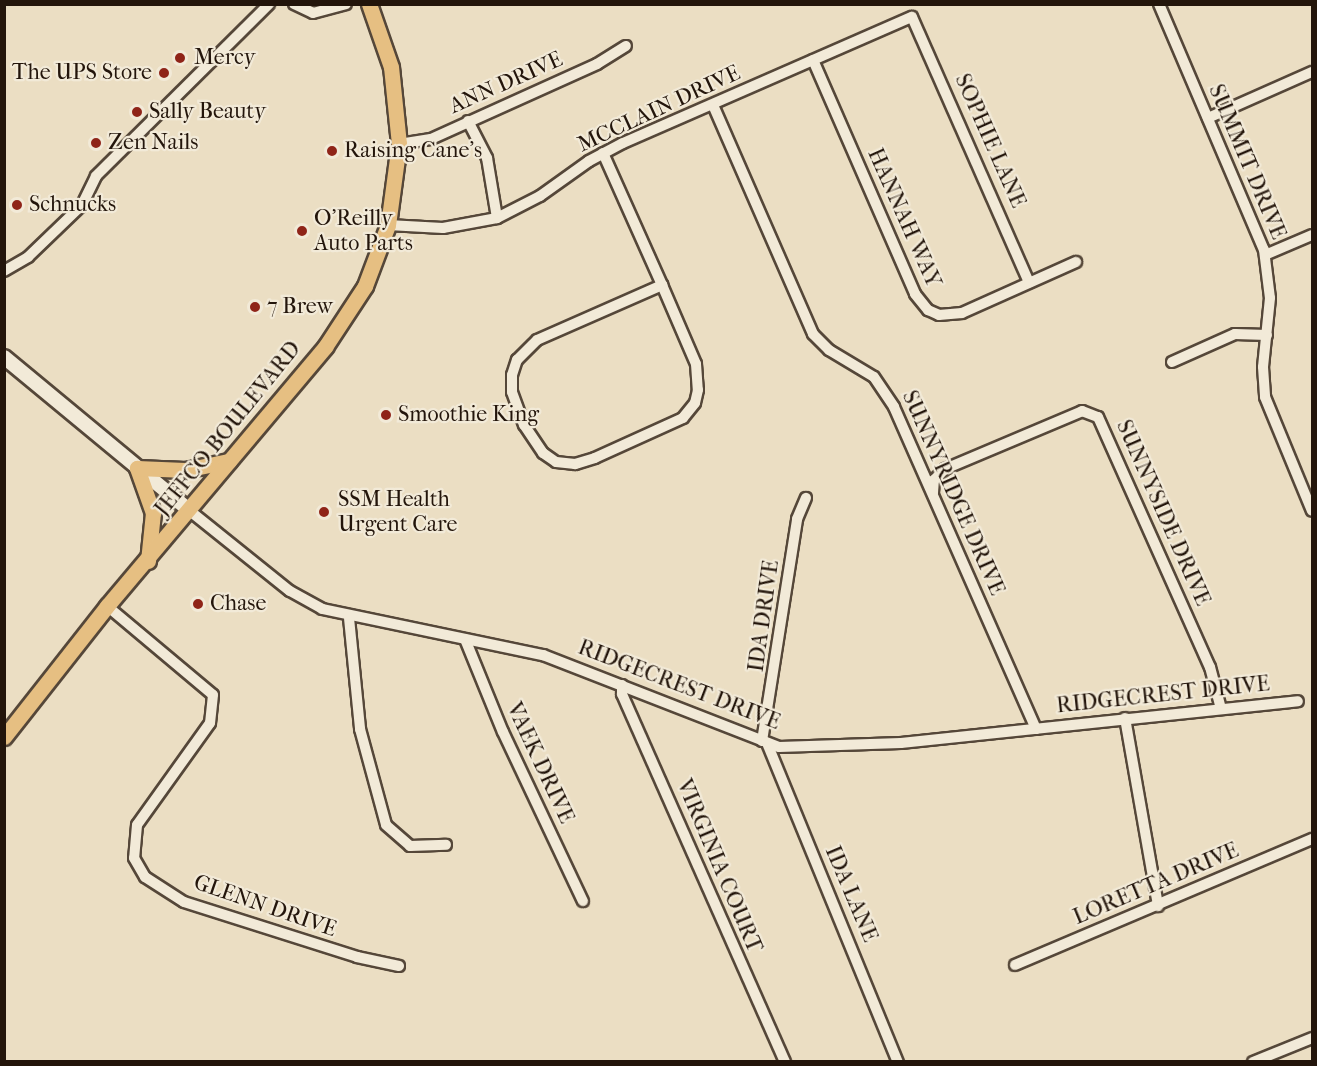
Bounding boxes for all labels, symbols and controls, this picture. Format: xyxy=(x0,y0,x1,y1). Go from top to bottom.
place label: Mercy xyxy=(194,45,255,71)
street label: ANN DRIVE xyxy=(445,46,567,120)
marker: Mercy xyxy=(171,49,189,67)
place label: The UPS Store xyxy=(12,60,152,86)
street label: MCCLAIN DRIVE xyxy=(574,60,744,158)
marker: The UPS Store xyxy=(157,66,171,80)
street label: SOPHIE LANE xyxy=(949,70,1031,212)
street label: SUMMIT DRIVE xyxy=(1202,81,1292,243)
place label: Sally Beauty xyxy=(149,99,266,125)
marker: Sally Beauty xyxy=(130,105,144,119)
place label: Zen Nails xyxy=(108,130,198,156)
marker: Zen Nails xyxy=(89,136,103,150)
place label: Raising Cane's xyxy=(344,138,482,164)
marker: Raising Cane's xyxy=(325,144,339,158)
street label: HANNAH WAY xyxy=(861,144,947,292)
place label: Schnucks xyxy=(29,192,116,218)
marker: Schnucks xyxy=(10,198,24,212)
place label: O'Reilly Auto Parts xyxy=(314,205,413,256)
marker: O'Reilly Auto Parts xyxy=(295,224,309,238)
place label: 7 Brew xyxy=(267,294,333,320)
marker: 7 Brew xyxy=(248,300,262,314)
street label: JEFFCO BOULEVARD xyxy=(149,336,307,522)
street label: SUNNYRIDGE DRIVE xyxy=(896,387,1010,599)
place label: Smoothie King xyxy=(398,402,539,428)
marker: Smoothie King xyxy=(379,408,393,422)
street label: SUNNYSIDE DRIVE xyxy=(1110,416,1216,610)
place label: SSM Health Urgent Care xyxy=(338,486,457,538)
marker: SSM Health Urgent Care xyxy=(315,503,333,521)
street label: IDA DRIVE xyxy=(743,558,785,674)
place label: Chase xyxy=(210,591,266,617)
marker: Chase xyxy=(191,597,205,611)
street label: RIDGECREST DRIVE xyxy=(574,634,784,736)
street label: RIDGECREST DRIVE xyxy=(1055,671,1271,719)
street label: VAEK DRIVE xyxy=(500,698,580,828)
street label: VIRGINIA COURT xyxy=(671,775,767,957)
street label: LORETTA DRIVE xyxy=(1069,837,1243,931)
street label: IDA LANE xyxy=(819,842,883,946)
street label: GLENN DRIVE xyxy=(190,869,340,943)

